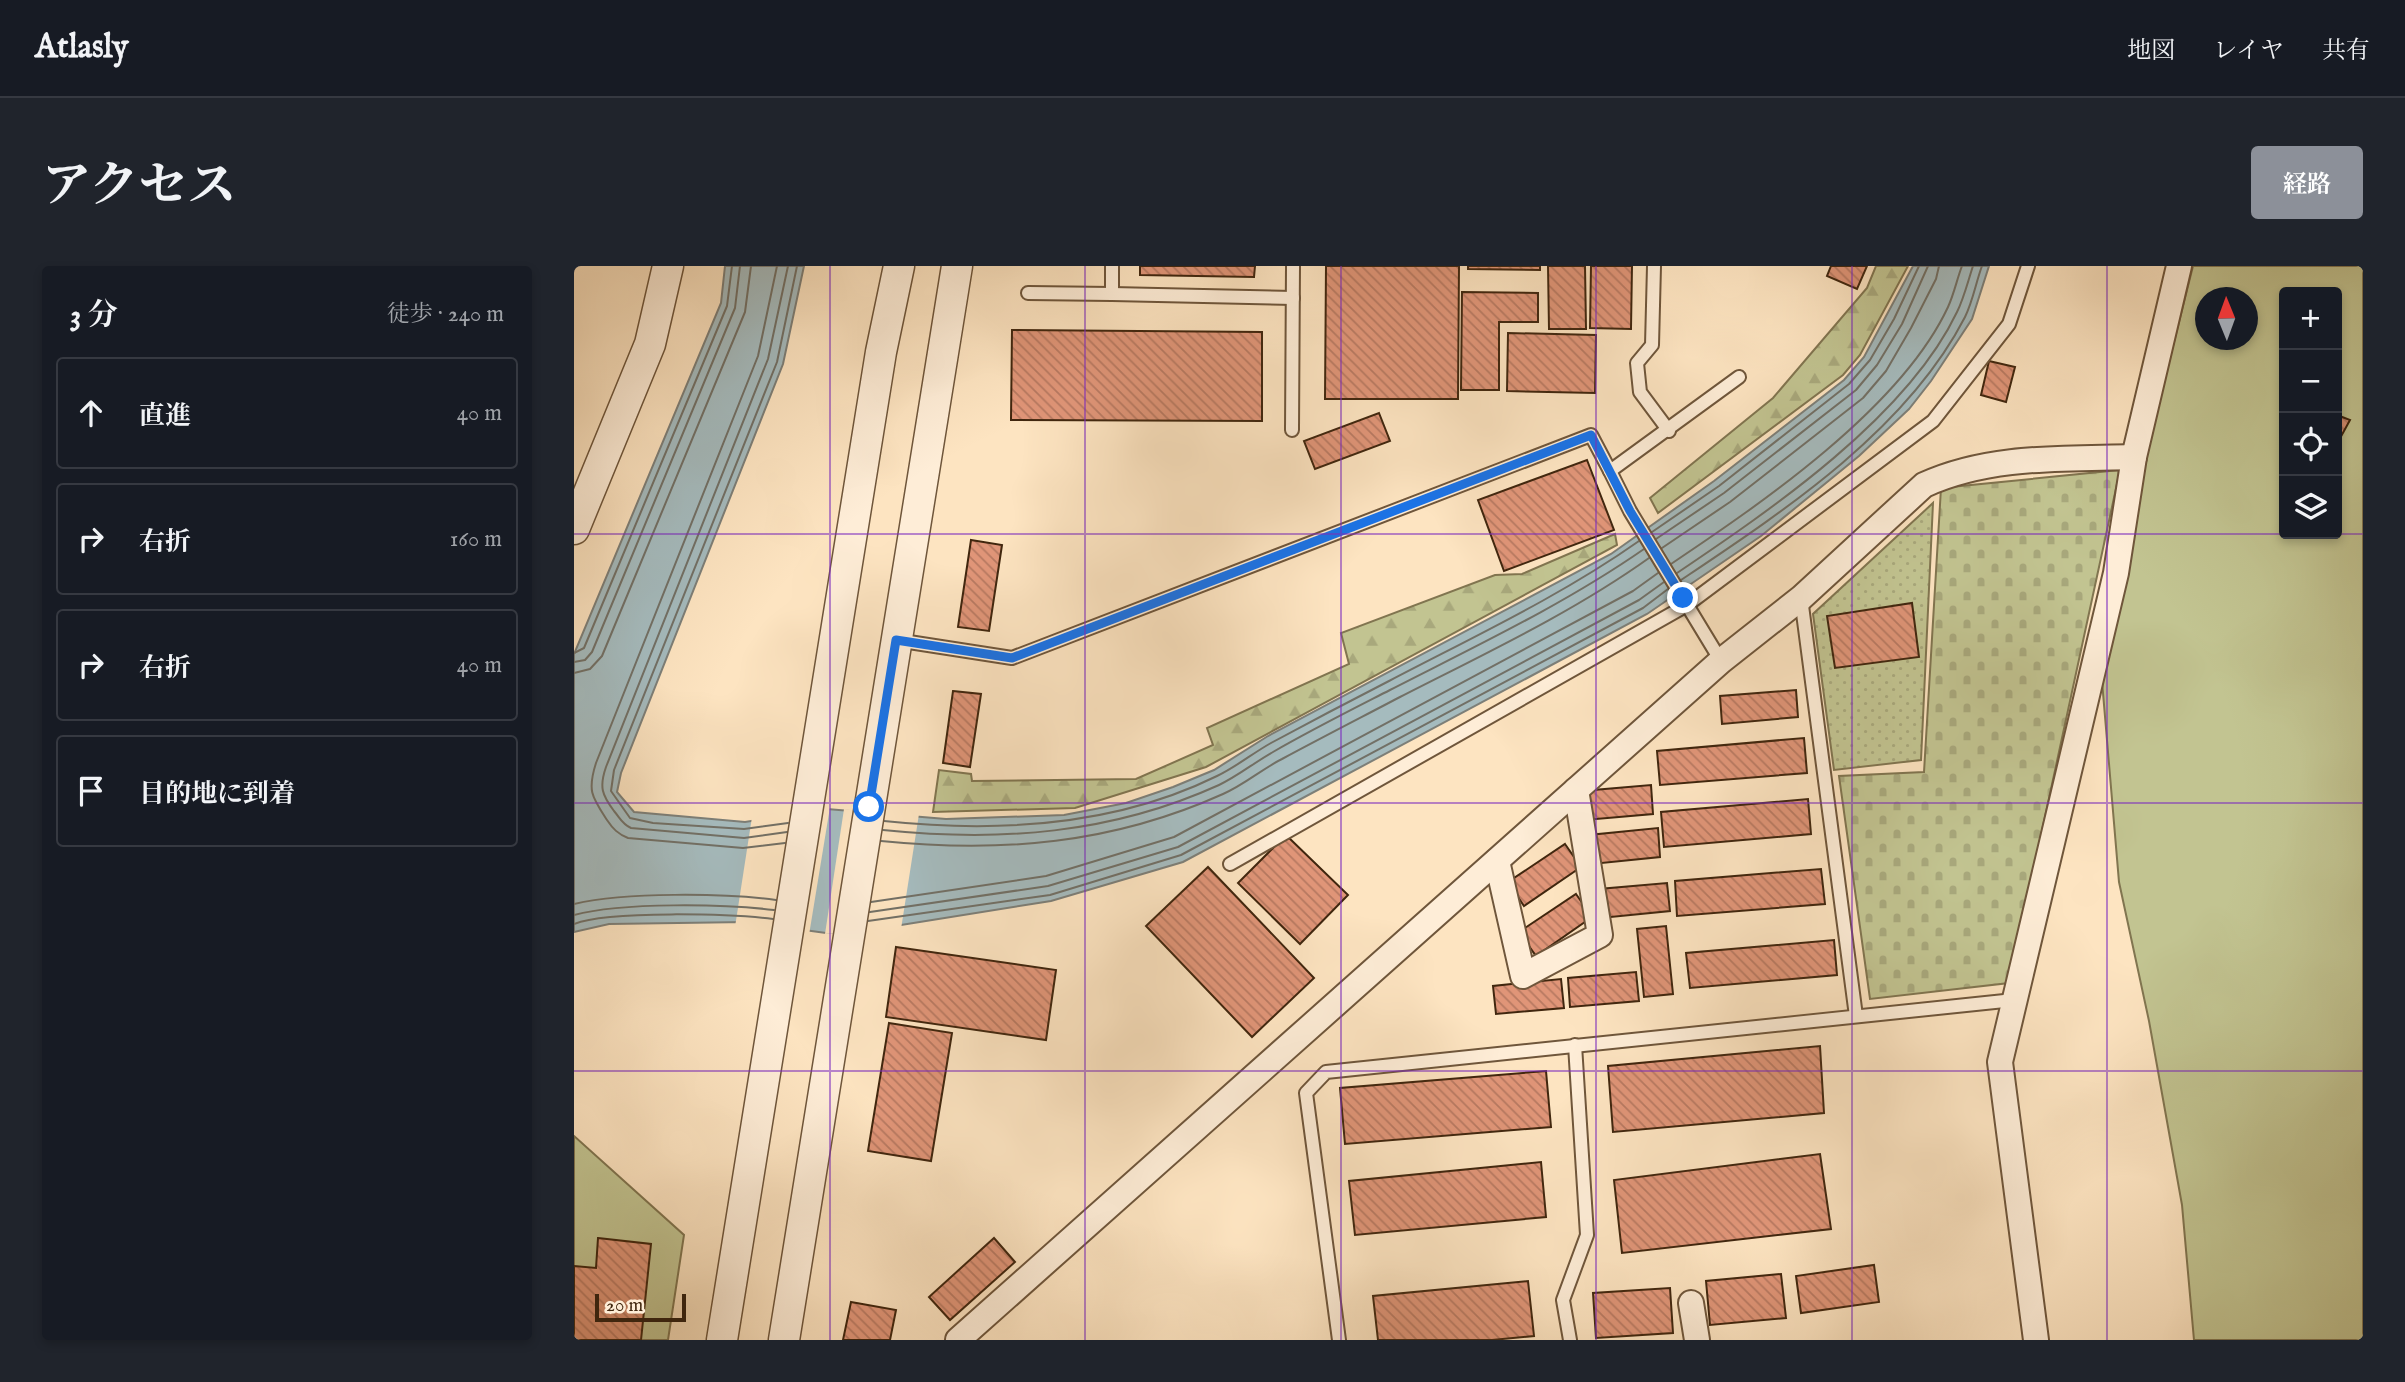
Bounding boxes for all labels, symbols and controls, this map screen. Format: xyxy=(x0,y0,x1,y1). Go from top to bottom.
text: Atlasly xyxy=(35,27,128,69)
text: 地図 xyxy=(2127,36,2175,67)
text: レイヤ xyxy=(2213,36,2284,67)
text: 共有 xyxy=(2322,36,2370,67)
button: 経路 xyxy=(2251,146,2363,219)
text: アクセス xyxy=(42,157,237,219)
north arrow xyxy=(2195,287,2258,350)
map controls xyxy=(2279,287,2342,539)
button: + xyxy=(2279,287,2342,350)
text: 3 分 xyxy=(70,297,118,335)
text: 徒歩 · 240 m xyxy=(387,300,504,329)
button: − xyxy=(2279,350,2342,413)
icon: ahead xyxy=(72,394,110,432)
text: 40 m xyxy=(457,399,502,428)
text: 直進 xyxy=(139,400,191,433)
button: locate xyxy=(2279,413,2342,476)
button: layers xyxy=(2279,476,2342,539)
icon: right xyxy=(72,520,110,558)
text: 160 m xyxy=(450,525,502,554)
text: 右折 xyxy=(139,526,191,559)
route end xyxy=(1667,582,1698,613)
icon: right xyxy=(72,646,110,684)
text: 40 m xyxy=(457,651,502,680)
text: 右折 xyxy=(139,652,191,685)
icon: arrive xyxy=(72,772,110,810)
text: 目的地に到着 xyxy=(139,778,295,811)
route start xyxy=(853,791,884,822)
scale bar xyxy=(595,1291,686,1323)
text: 20 m xyxy=(606,1294,643,1318)

